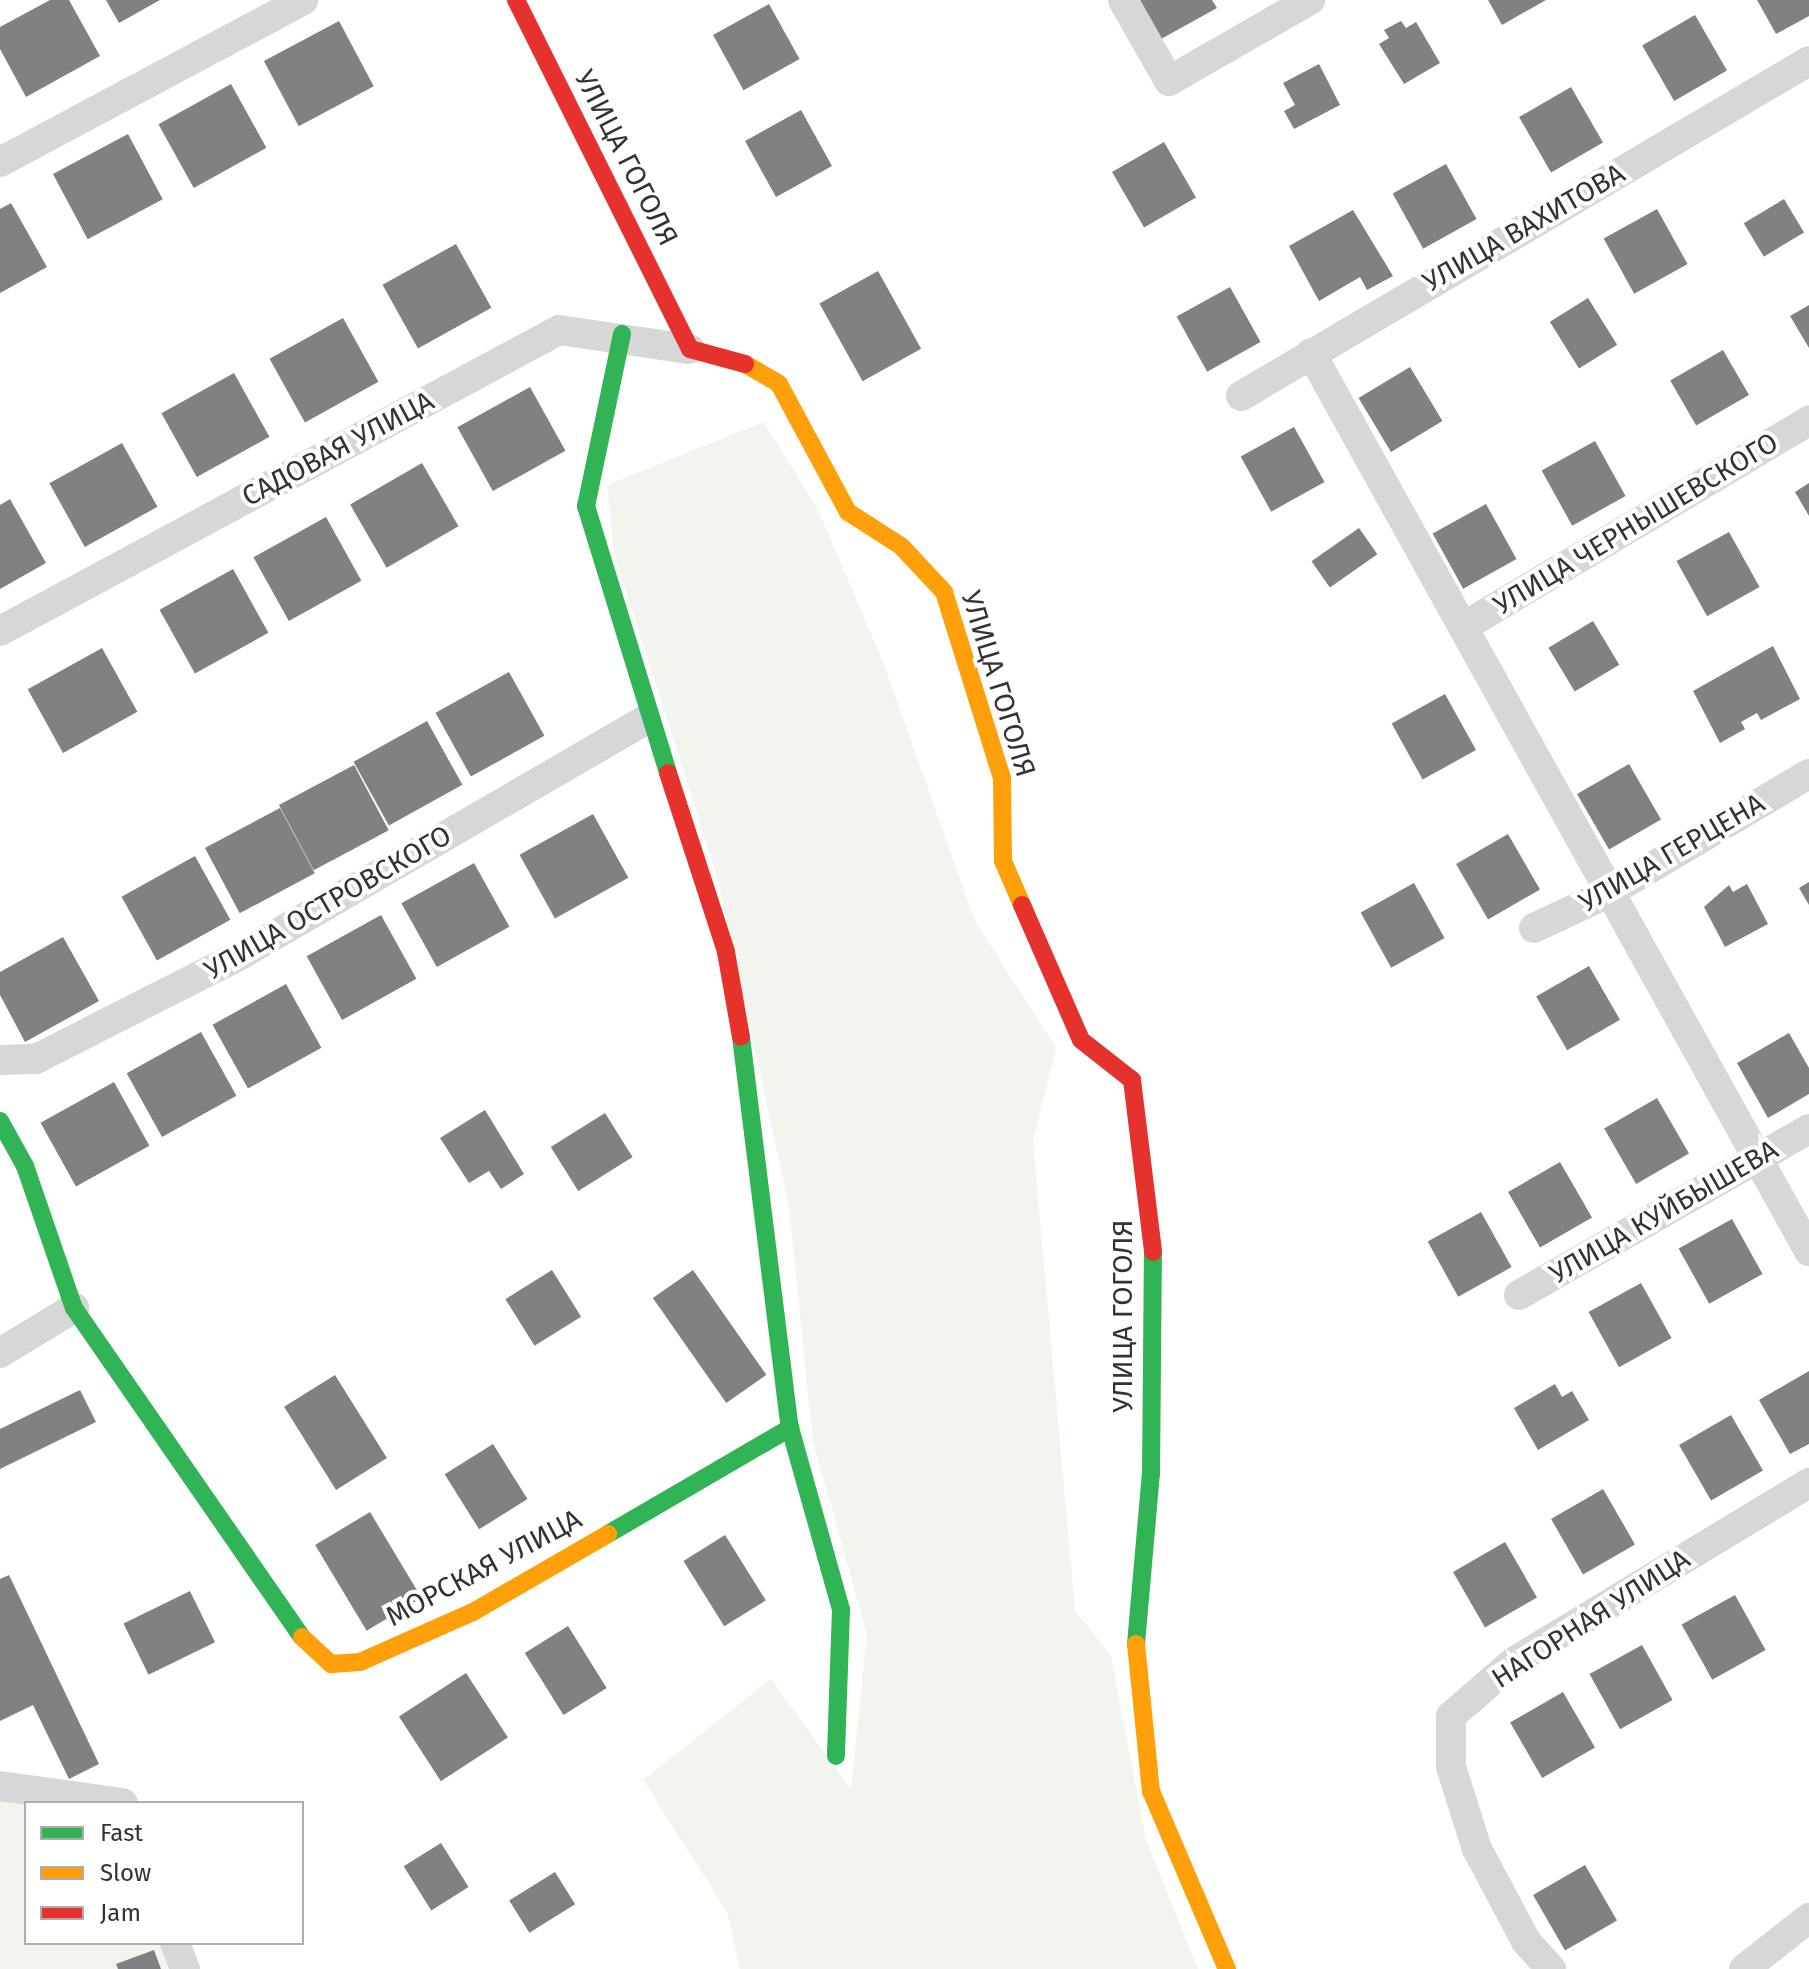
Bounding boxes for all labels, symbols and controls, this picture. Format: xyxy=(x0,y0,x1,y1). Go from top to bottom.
street label: УЛИЦА ГОГОЛЯ xyxy=(567,64,685,252)
street label: УЛИЦА ВАХИТОВА xyxy=(1417,157,1631,299)
street label: САДОВАЯ УЛИЦА xyxy=(236,384,440,514)
street label: УЛИЦА ЧЕРНЫШЕВСКОГО xyxy=(1488,426,1784,622)
street label: УЛИЦА ГОГОЛЯ xyxy=(954,587,1042,781)
street label: УЛИЦА ГЕРЦЕНА xyxy=(1573,786,1771,920)
street label: УЛИЦА ОСТРОВСКОГО xyxy=(199,819,457,987)
street label: УЛИЦА КУЙБЫШЕВА xyxy=(1544,1133,1784,1291)
street label: УЛИЦА ГОГОЛЯ xyxy=(1106,1220,1140,1412)
street label: МОРСКАЯ УЛИЦА xyxy=(381,1502,587,1634)
street label: НАГОРНАЯ УЛИЦА xyxy=(1486,1542,1696,1696)
legend xyxy=(24,1801,304,1945)
text: Fast xyxy=(100,1819,143,1847)
text: Slow xyxy=(100,1859,151,1887)
text: Jam xyxy=(100,1899,141,1927)

